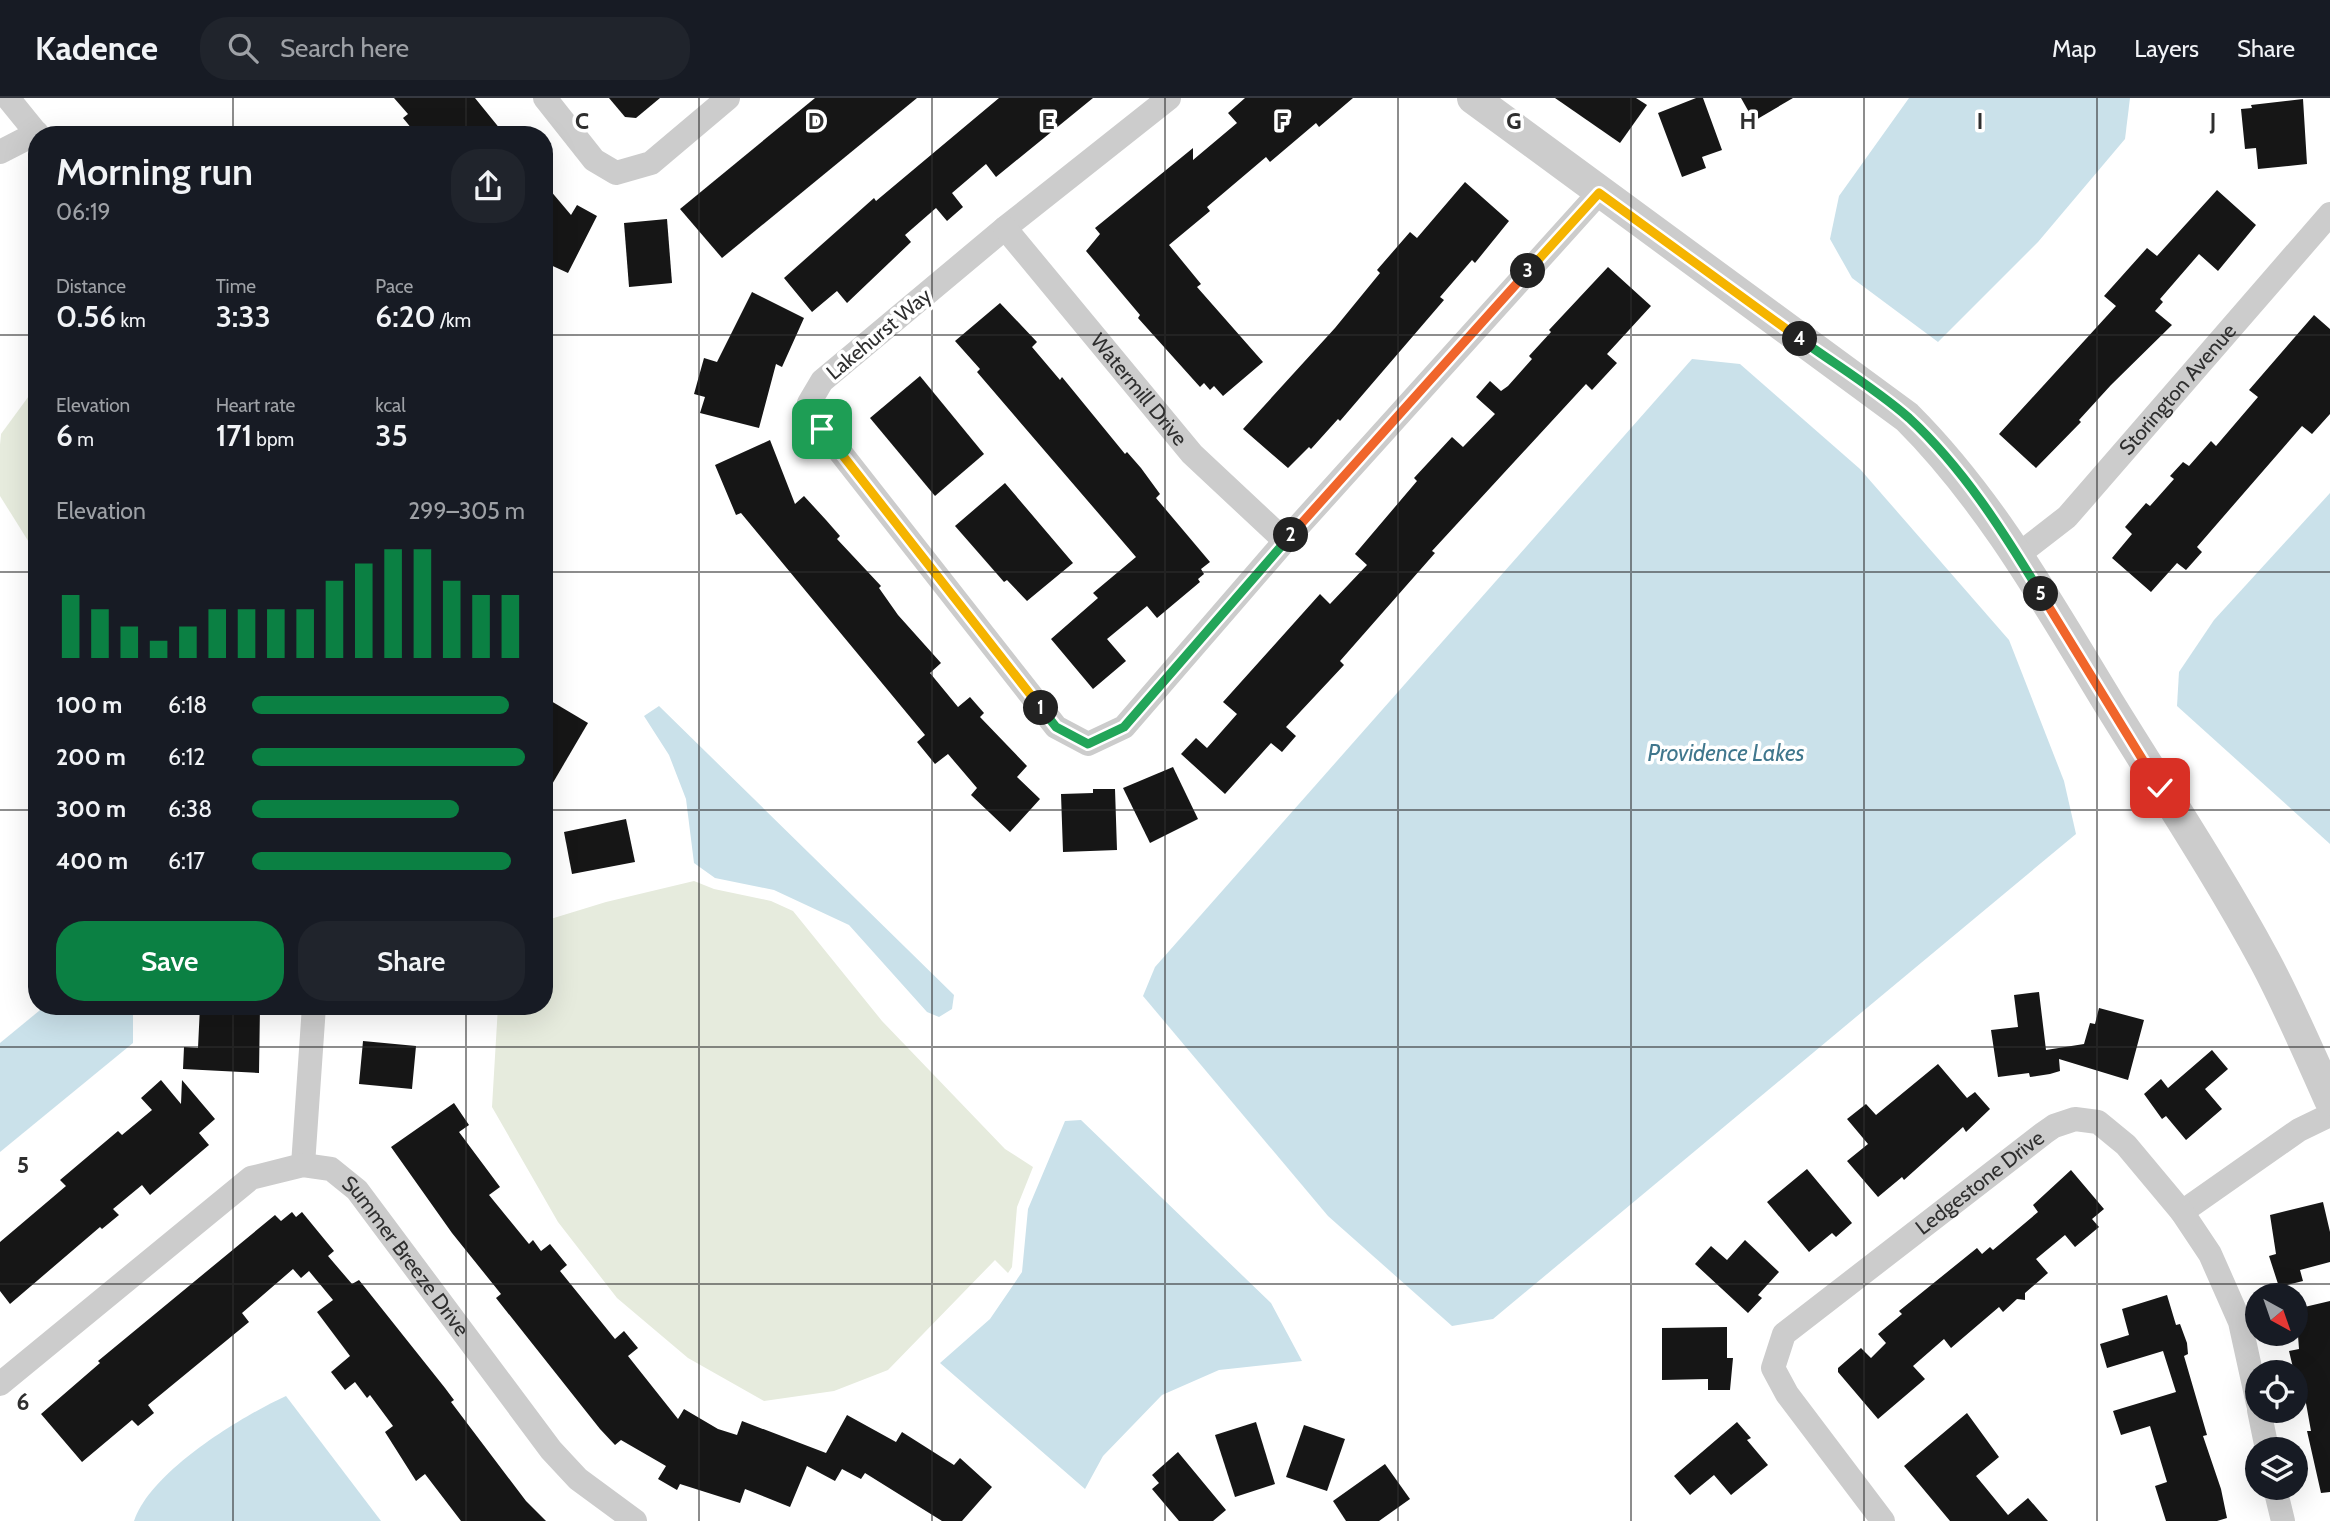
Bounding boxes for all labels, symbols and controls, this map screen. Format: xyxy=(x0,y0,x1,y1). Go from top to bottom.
search box xyxy=(200,17,690,80)
text: Kadence xyxy=(35,28,158,68)
icon: search xyxy=(224,29,262,67)
text: Search here xyxy=(280,32,409,64)
text: Map xyxy=(2052,34,2096,63)
text: Layers xyxy=(2134,34,2199,63)
text: Share xyxy=(2237,34,2295,63)
text: C xyxy=(575,107,589,135)
text: D xyxy=(808,107,824,135)
text: E xyxy=(1041,107,1055,135)
text: F xyxy=(1276,107,1288,135)
text: G xyxy=(1506,107,1522,135)
text: H xyxy=(1740,107,1756,135)
text: I xyxy=(1977,107,1983,135)
text: J xyxy=(2209,107,2216,135)
text: Morning run xyxy=(56,148,253,195)
button: share xyxy=(451,149,525,223)
text: 06:19 xyxy=(56,198,110,226)
pin: 3 xyxy=(1510,254,1546,288)
text: 3 xyxy=(1522,259,1533,282)
text: Distance xyxy=(56,275,126,298)
text: Time xyxy=(216,275,256,298)
text: Pace xyxy=(375,275,413,298)
street label: Lakehurst Way xyxy=(821,282,936,385)
text: 0.56 xyxy=(56,298,116,335)
text: 3:33 xyxy=(216,298,271,335)
text: 6:20 xyxy=(375,298,436,335)
text: km xyxy=(116,309,146,332)
text: /km xyxy=(436,309,471,332)
street label: Storington Avenue xyxy=(2114,318,2241,460)
pin: 4 xyxy=(1783,322,1818,356)
text: 4 xyxy=(1794,327,1805,350)
street label: Watermill Drive xyxy=(1086,328,1193,451)
text: Elevation xyxy=(56,394,130,417)
text: Heart rate xyxy=(216,394,295,417)
text: kcal xyxy=(375,394,406,417)
pin xyxy=(792,399,852,459)
icon: arrive xyxy=(803,410,841,448)
text: 6 xyxy=(56,417,73,454)
text: 171 xyxy=(216,417,252,454)
text: 35 xyxy=(375,417,408,454)
text: m xyxy=(73,428,94,451)
text: bpm xyxy=(252,428,294,451)
text: Elevation xyxy=(56,497,146,525)
text: 299–305 m xyxy=(408,497,525,525)
pin: 2 xyxy=(1274,518,1308,552)
text: 2 xyxy=(1285,523,1296,546)
pin: 5 xyxy=(2024,576,2058,612)
text: 5 xyxy=(2035,582,2046,605)
pin: 1 xyxy=(1024,690,1058,726)
text: 100 m xyxy=(56,691,122,719)
text: 6:18 xyxy=(168,691,207,719)
text: 1 xyxy=(1037,696,1044,719)
water label: Providence Lakes xyxy=(1648,739,1805,767)
text: 200 m xyxy=(56,743,126,771)
text: 6:12 xyxy=(168,743,205,771)
pin xyxy=(2130,758,2190,818)
icon: check xyxy=(2141,769,2179,807)
text: 300 m xyxy=(56,795,126,823)
text: 6:38 xyxy=(168,795,212,823)
text: 400 m xyxy=(56,847,128,875)
text: 6:17 xyxy=(168,847,205,875)
button: Save xyxy=(56,921,284,1001)
button: Share xyxy=(298,921,525,1001)
street label: Ledgestone Drive xyxy=(1910,1125,2049,1240)
text: 5 xyxy=(17,1151,29,1179)
street label: Summer Breeze Drive xyxy=(337,1170,475,1341)
north arrow xyxy=(2245,1283,2308,1346)
map controls xyxy=(2245,1283,2308,1500)
button: locate xyxy=(2245,1360,2308,1423)
text: 6 xyxy=(17,1388,29,1416)
button: layers xyxy=(2245,1437,2308,1500)

